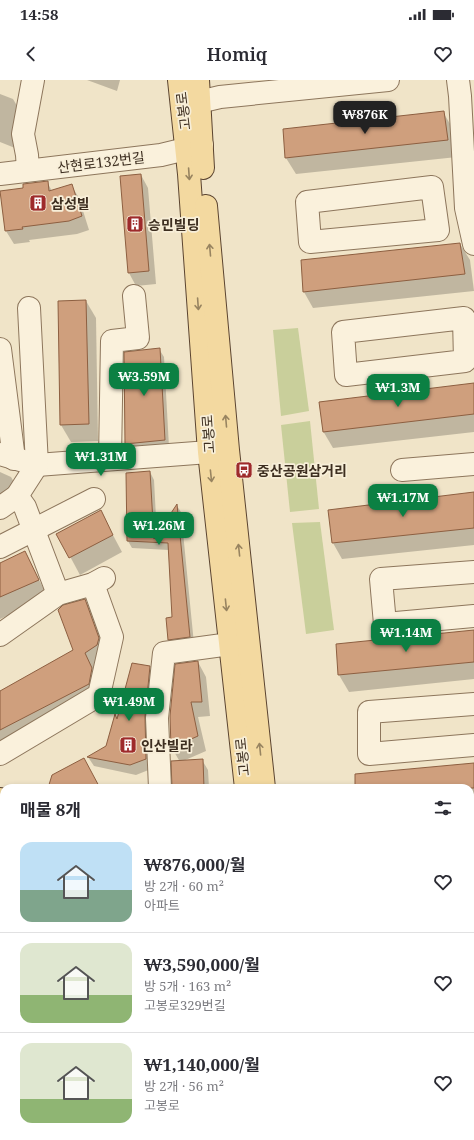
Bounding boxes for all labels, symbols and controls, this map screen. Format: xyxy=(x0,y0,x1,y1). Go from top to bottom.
text: 14:58 xyxy=(20,4,58,24)
text: Homiq xyxy=(207,42,267,66)
icon: back xyxy=(20,43,42,65)
icon: heart xyxy=(432,43,454,65)
street label: 고봉로 xyxy=(171,91,195,131)
pin: ₩876K xyxy=(337,101,393,135)
text: ₩876K xyxy=(342,105,388,123)
street label: 산현로132번길 xyxy=(56,147,146,177)
one-way arrow xyxy=(186,167,193,180)
building icon: 삼성빌 xyxy=(28,193,48,213)
place label: 삼성빌 xyxy=(51,194,90,213)
building icon: 승민빌딩 xyxy=(125,214,145,234)
place label: 승민빌딩 xyxy=(148,215,200,234)
one-way arrow xyxy=(207,244,214,257)
one-way arrow xyxy=(195,297,202,310)
pin: ₩3.59M xyxy=(111,363,177,397)
text: ₩3.59M xyxy=(118,367,170,385)
pin: ₩1.3M xyxy=(370,374,426,408)
text: ₩1.3M xyxy=(376,378,420,396)
street label: 고봉로 xyxy=(197,414,219,454)
one-way arrow xyxy=(222,415,229,428)
pin: ₩1.31M xyxy=(68,443,134,477)
text: ₩1.31M xyxy=(75,447,127,465)
bus stop icon: 중산공원삼거리 xyxy=(234,460,254,480)
place label: 중산공원삼거리 xyxy=(257,461,347,480)
one-way arrow xyxy=(208,469,215,482)
pin: ₩1.17M xyxy=(370,484,436,518)
text: ₩1.17M xyxy=(377,488,429,506)
pin: ₩1.26M xyxy=(126,512,192,546)
text: ₩1.26M xyxy=(133,516,185,534)
one-way arrow xyxy=(235,544,243,557)
one-way arrow xyxy=(222,598,230,611)
pin: ₩1.14M xyxy=(373,619,439,653)
text: ₩1.14M xyxy=(380,623,432,641)
pin: ₩1.49M xyxy=(96,688,162,722)
text: ₩1.49M xyxy=(103,692,155,710)
building icon: 인산빌라 xyxy=(118,735,138,755)
place label: 인산빌라 xyxy=(141,736,193,755)
street label: 고봉로 xyxy=(231,737,253,777)
one-way arrow xyxy=(256,743,264,756)
icon: filters xyxy=(432,797,454,819)
text: 매물 8개 xyxy=(20,798,81,821)
text: ₩876,000/월 xyxy=(144,853,245,876)
icon: home xyxy=(52,858,100,906)
icon: heart xyxy=(432,871,454,893)
text: 방 2개 · 60 m² xyxy=(144,877,224,895)
text: 아파트 xyxy=(144,896,180,914)
text: ₩3,590,000/월 xyxy=(144,953,260,976)
icon: home xyxy=(52,959,100,1007)
icon: heart xyxy=(432,972,454,994)
text: 방 5개 · 163 m² xyxy=(144,977,231,995)
text: 고봉로329번길 xyxy=(144,996,226,1014)
text: ₩1,140,000/월 xyxy=(144,1053,260,1076)
icon: home xyxy=(52,1059,100,1107)
icon: heart xyxy=(432,1072,454,1094)
text: 방 2개 · 56 m² xyxy=(144,1077,224,1095)
text: 고봉로 xyxy=(144,1096,180,1114)

